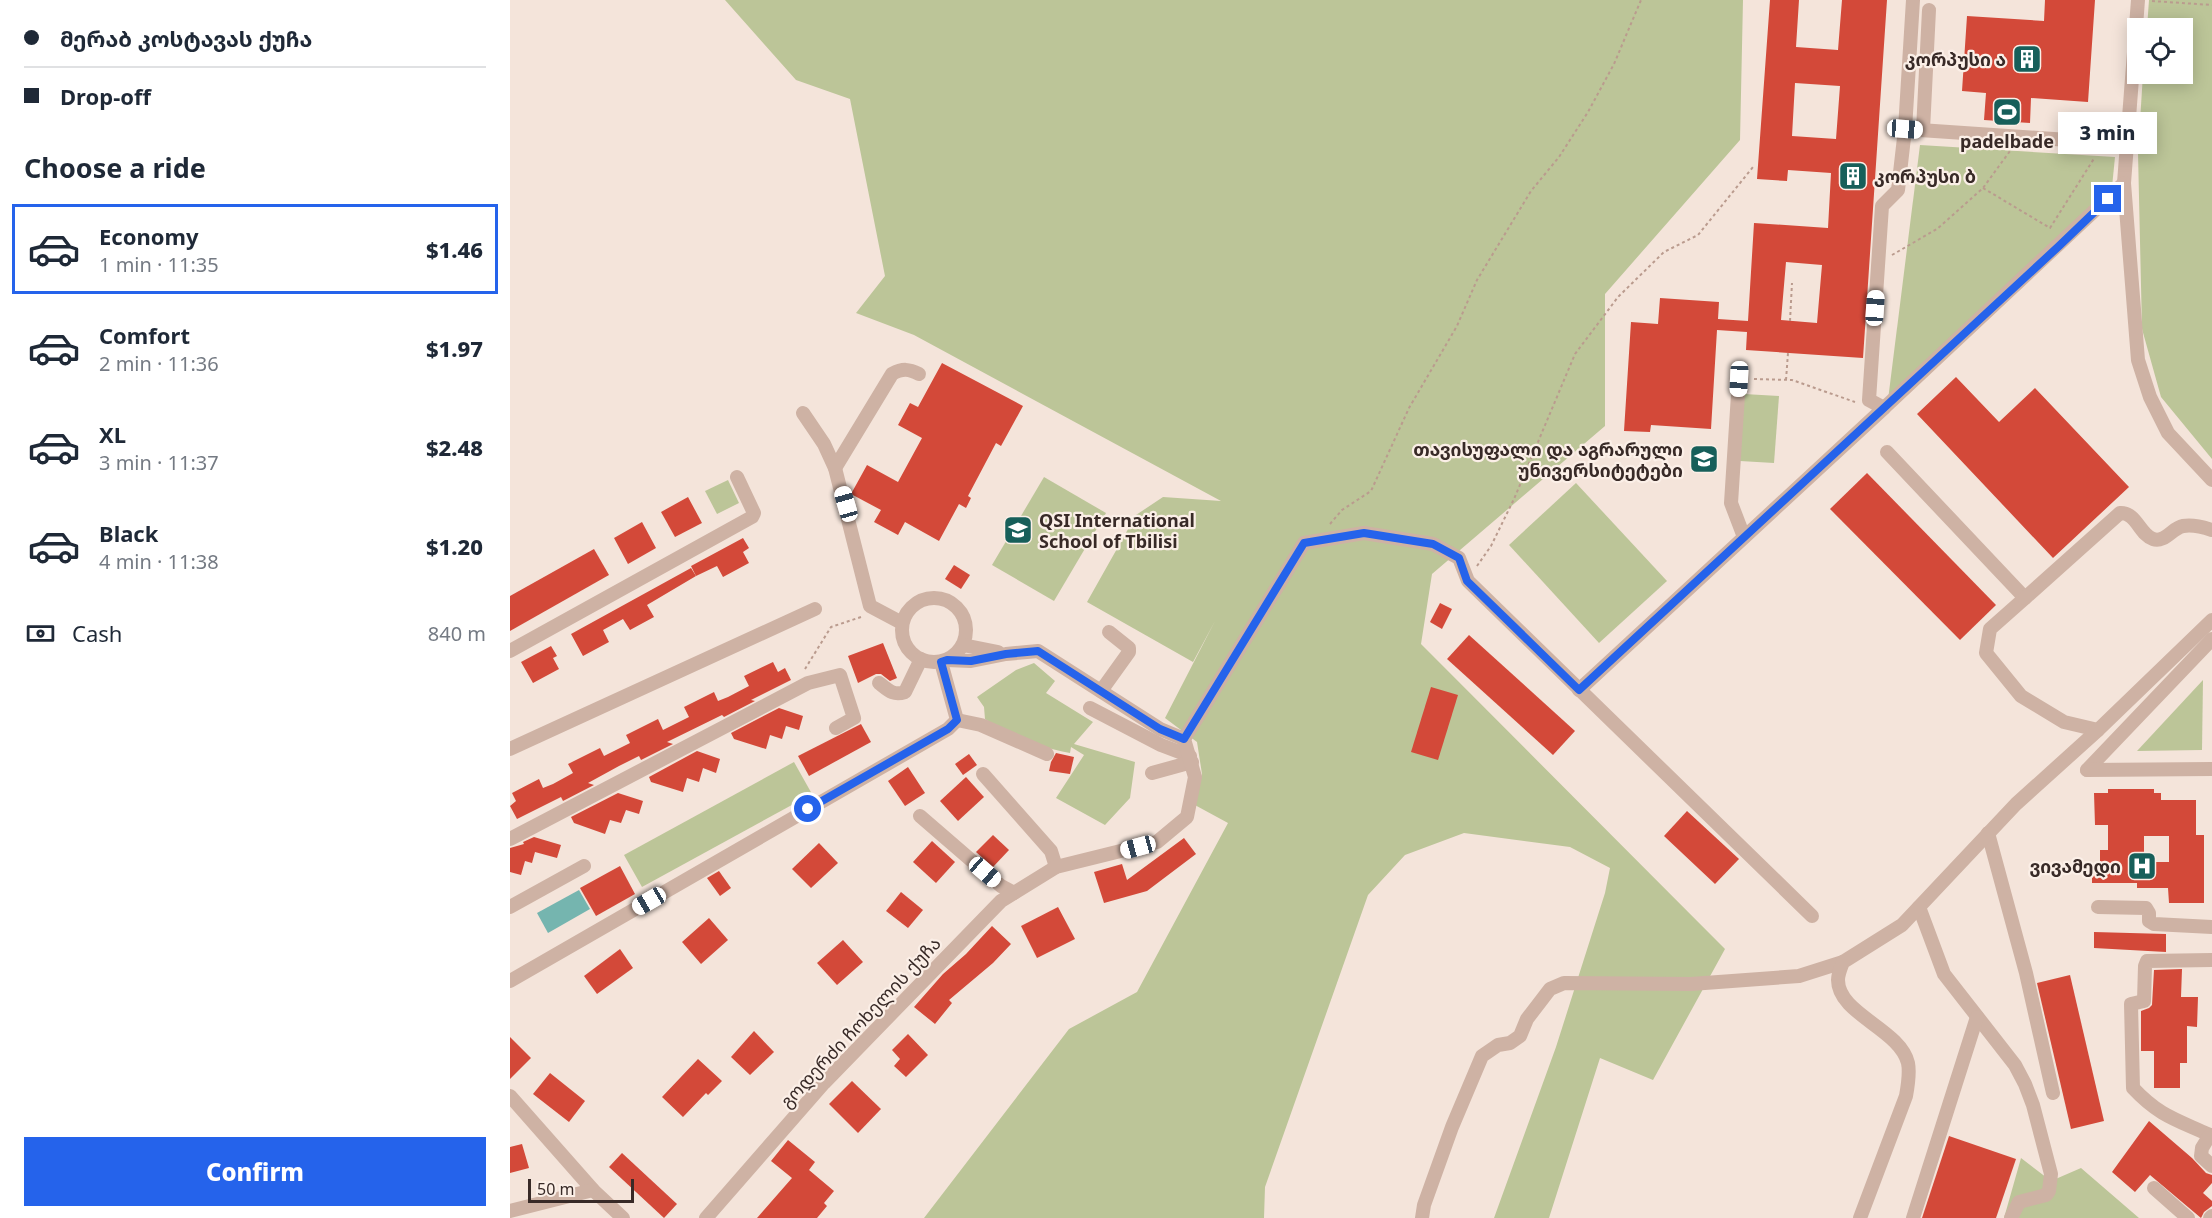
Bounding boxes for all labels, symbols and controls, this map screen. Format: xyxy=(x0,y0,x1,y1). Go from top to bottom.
map controls xyxy=(2127,18,2193,84)
button: locate xyxy=(2127,18,2193,84)
text: მერაბ კოსტავას ქუჩა xyxy=(60,23,312,53)
building icon: კორპუსი ა xyxy=(2011,43,2043,75)
place label: კორპუსი ა xyxy=(1905,47,2006,71)
text: Drop-off xyxy=(60,81,151,111)
sports icon: padelbade xyxy=(1991,96,2023,128)
callout: 3 min xyxy=(2058,112,2158,154)
car xyxy=(1886,119,1924,139)
text: 3 min xyxy=(2080,119,2135,146)
place label: padelbade xyxy=(1960,129,2054,153)
text: Choose a ride xyxy=(24,149,206,186)
building icon: კორპუსი ბ xyxy=(1837,160,1869,192)
place label: კორპუსი ბ xyxy=(1874,164,1976,188)
route end xyxy=(2094,185,2121,212)
text: Economy xyxy=(99,221,198,251)
icon: car xyxy=(27,222,81,276)
text: $1.46 xyxy=(426,234,483,264)
text: 1 min · 11:35 xyxy=(99,251,219,278)
car xyxy=(1865,289,1885,327)
text: Comfort xyxy=(99,320,190,350)
icon: car xyxy=(27,321,81,375)
text: $1.97 xyxy=(426,333,483,363)
text: 2 min · 11:36 xyxy=(99,350,219,377)
car xyxy=(1729,361,1749,397)
text: XL xyxy=(99,419,126,449)
icon: car xyxy=(27,420,81,474)
text: $2.48 xyxy=(426,432,483,462)
place label: თავისუფალი და აგრარული უნივერსიტეტები xyxy=(1413,437,1683,482)
school or university icon: თავისუფალი და აგრარული უნივერსიტეტები xyxy=(1688,443,1720,475)
text: 3 min · 11:37 xyxy=(99,449,219,476)
car xyxy=(832,484,860,524)
place label: QSI International School of Tbilisi xyxy=(1039,508,1195,553)
school or university icon: QSI International School of Tbilisi xyxy=(1002,514,1034,546)
text: Black xyxy=(99,518,158,548)
icon: car xyxy=(27,519,81,573)
text: $1.20 xyxy=(426,531,483,561)
text: 4 min · 11:38 xyxy=(99,548,219,575)
icon: cash xyxy=(24,617,57,650)
text: Cash xyxy=(72,618,122,648)
text: 840 m xyxy=(428,620,486,647)
route start xyxy=(794,795,821,822)
car xyxy=(1118,834,1158,860)
hospital icon: ვივამედი xyxy=(2126,850,2158,882)
car xyxy=(966,853,1004,891)
place label: ვივამედი xyxy=(2029,854,2121,878)
car xyxy=(629,884,669,918)
street label: გოდერძი ჩოხელის ქუჩა xyxy=(774,931,946,1113)
button: Confirm xyxy=(24,1137,486,1206)
scale bar xyxy=(528,1176,634,1204)
text: 50 m xyxy=(537,1178,574,1200)

